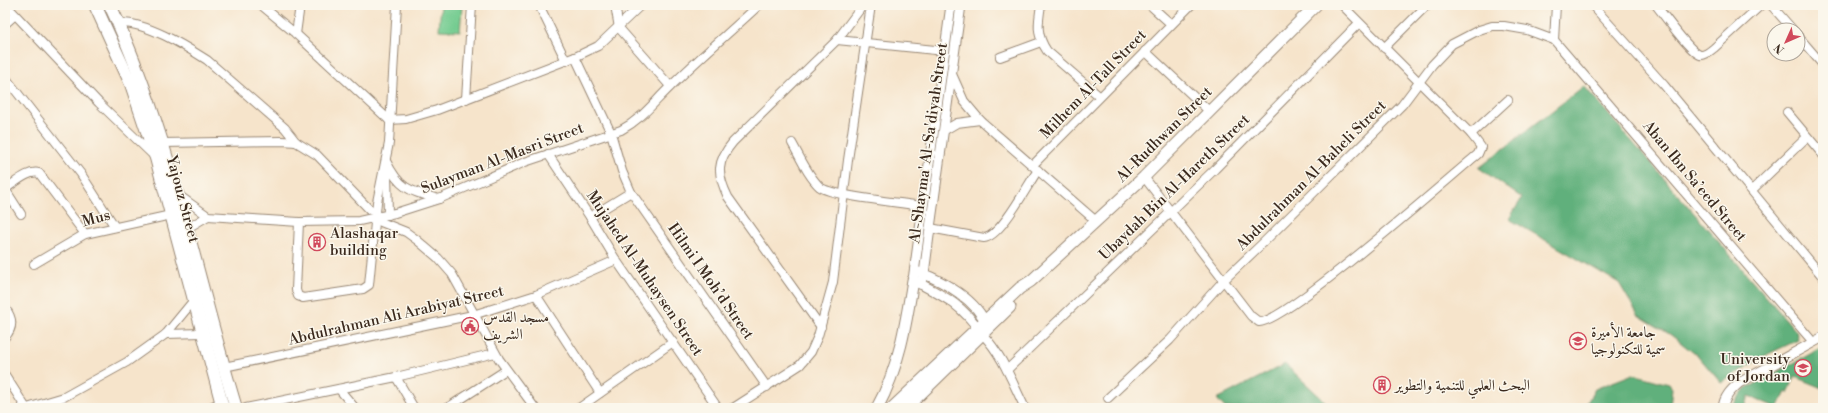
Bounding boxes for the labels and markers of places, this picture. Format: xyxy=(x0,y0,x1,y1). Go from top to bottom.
place label: Alashaqar building xyxy=(329,224,399,260)
building icon: Alashaqar building xyxy=(307,232,327,252)
place label: مسجد القدس الشريف xyxy=(483,308,549,344)
public building icon: مسجد القدس الشريف xyxy=(460,316,480,336)
place label: جامعة الأميرة سمية للتكنولوجيا xyxy=(1591,321,1666,359)
school or university icon: جامعة الأميرة سمية للتكنولوجيا xyxy=(1568,331,1588,351)
place label: University of Jordan xyxy=(1720,350,1791,386)
school or university icon: University of Jordan xyxy=(1793,358,1813,378)
building icon: البحث العلمي للتنمية والتطوير xyxy=(1372,375,1392,395)
place label: البحث العلمي للتنمية والتطوير xyxy=(1393,376,1530,399)

